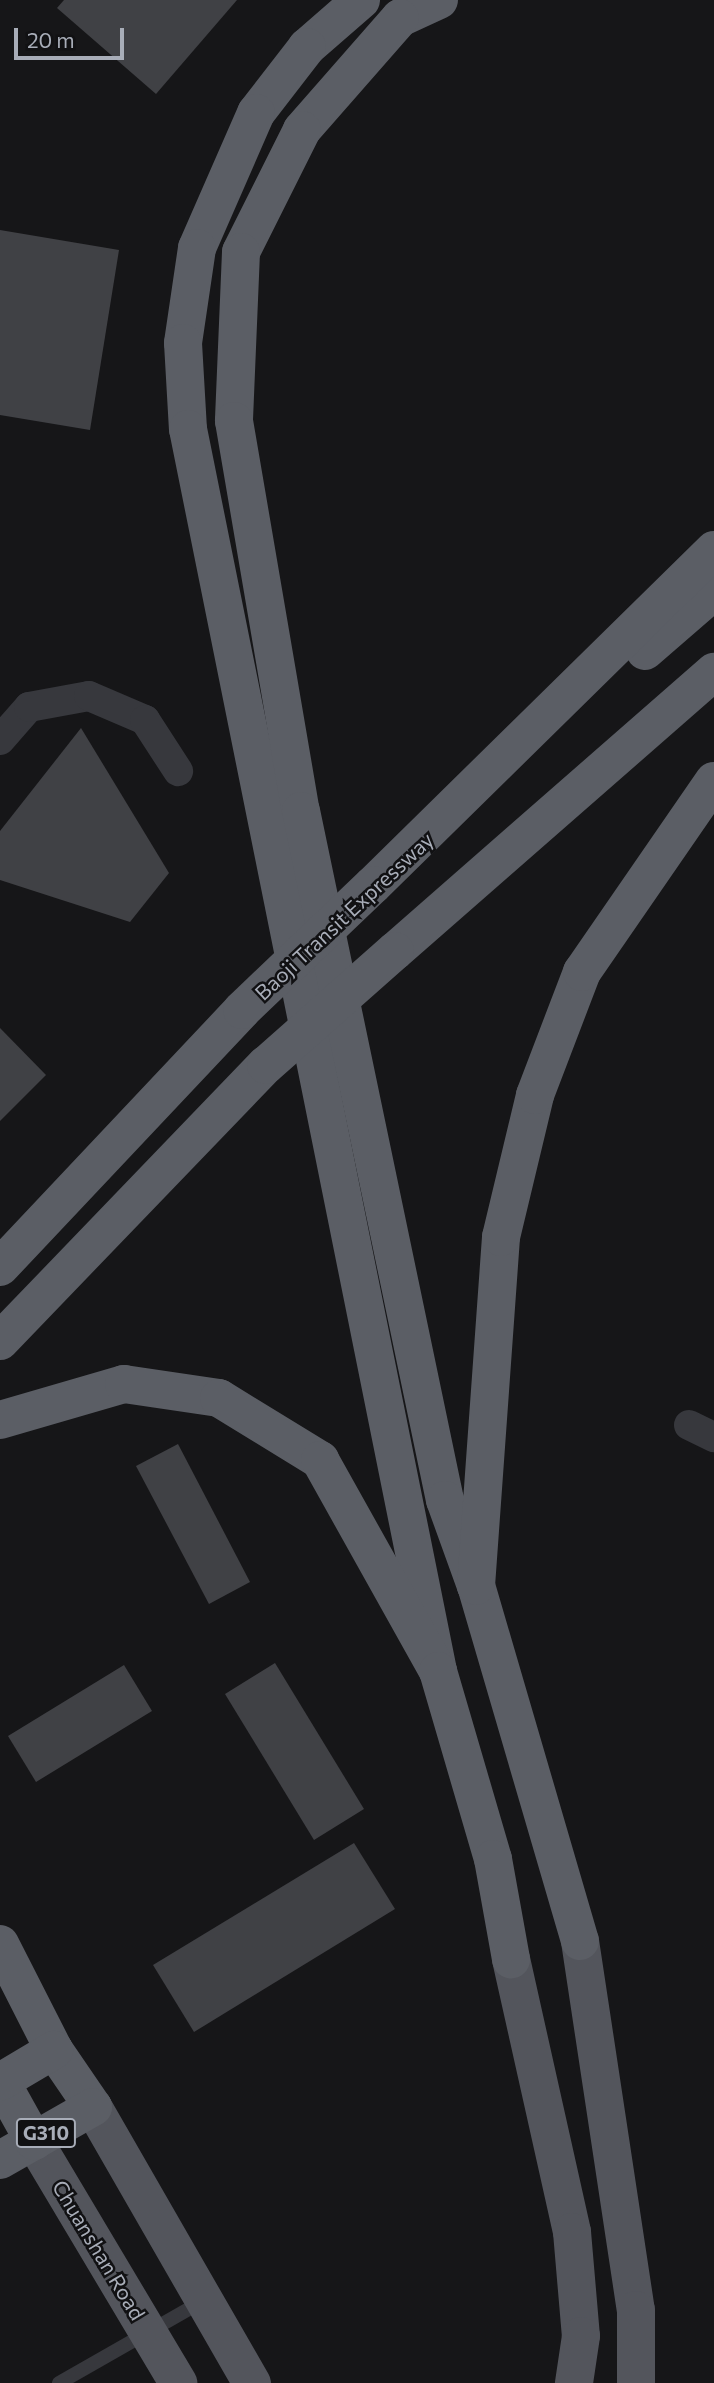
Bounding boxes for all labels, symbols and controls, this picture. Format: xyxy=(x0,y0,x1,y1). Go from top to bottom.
scale bar xyxy=(18,14,128,58)
text: 20 m xyxy=(27,27,75,52)
street label: Baoji Transit Expressway xyxy=(250,827,438,1005)
road number: G310 xyxy=(14,2118,78,2148)
street label: Chuanshan Road xyxy=(47,2175,151,2325)

